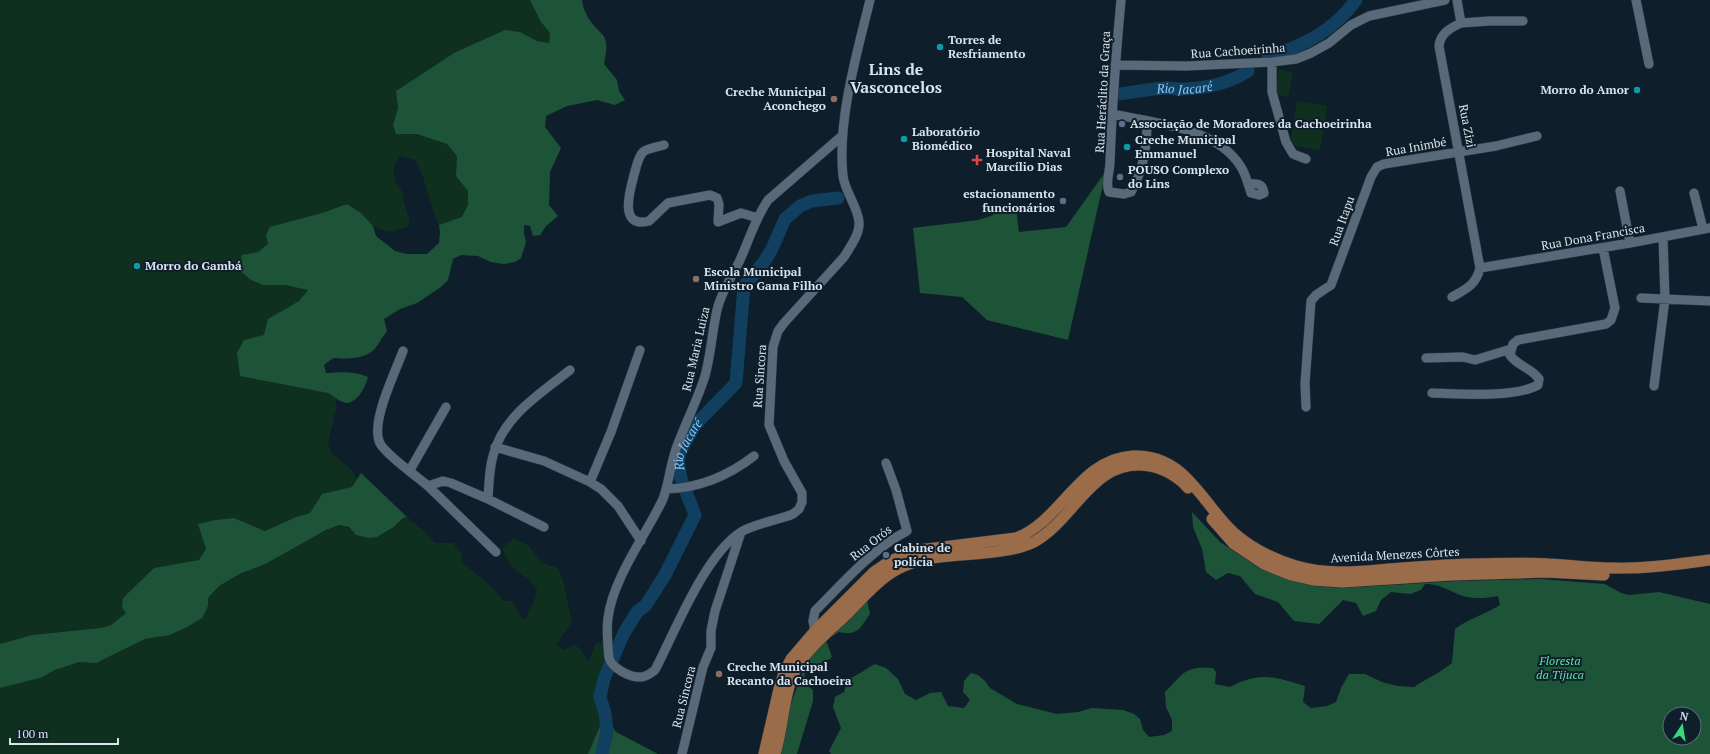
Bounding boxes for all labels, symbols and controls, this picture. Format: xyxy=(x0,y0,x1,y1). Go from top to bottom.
street label: Rua Heráclito da Graça xyxy=(1092,31,1113,153)
place label: Torres de Resfriamento xyxy=(948,32,1025,61)
street label: Rua Cachoeirinha xyxy=(1190,40,1286,61)
marker: Torres de Resfriamento xyxy=(935,42,945,52)
district label: Lins de Vasconcelos xyxy=(850,58,942,98)
water label: Rio Jacaré xyxy=(1155,77,1215,98)
place label: Morro do Amor xyxy=(1540,82,1630,97)
place label: Creche Municipal Aconchego xyxy=(725,84,826,113)
marker: Morro do Amor xyxy=(1632,85,1642,95)
marker: Creche Municipal Aconchego xyxy=(829,94,839,104)
street label: Rua Zizi xyxy=(1456,103,1479,149)
place label: Associação de Moradores da Cachoeirinha xyxy=(1130,116,1372,131)
marker: Associação de Moradores da Cachoeirinha xyxy=(1117,119,1127,129)
place label: Laboratório Biomédico xyxy=(912,124,980,153)
place label: Creche Municipal Emmanuel xyxy=(1135,132,1236,161)
marker: Laboratório Biomédico xyxy=(899,134,909,144)
street label: Rua Inimbé xyxy=(1384,134,1447,159)
marker: Creche Municipal Emmanuel xyxy=(1122,142,1132,152)
place label: Hospital Naval Marcílio Dias xyxy=(986,145,1071,174)
marker: Hospital Naval Marcílio Dias xyxy=(971,154,983,166)
place label: POUSO Complexo do Lins xyxy=(1128,162,1229,191)
marker: POUSO Complexo do Lins xyxy=(1115,172,1125,182)
place label: estacionamento funcionários xyxy=(963,186,1056,215)
street label: Rua Itapu xyxy=(1326,194,1357,248)
marker: estacionamento funcionários xyxy=(1058,196,1068,206)
street label: Rua Dona Francisca xyxy=(1540,220,1646,253)
place label: Morro do Gambá xyxy=(145,258,242,273)
marker: Morro do Gambá xyxy=(132,261,142,271)
place label: Escola Municipal Ministro Gama Filho xyxy=(704,264,823,293)
marker: Escola Municipal Ministro Gama Filho xyxy=(691,274,701,284)
street label: Rua Maria Luiza xyxy=(679,305,713,393)
street label: Rua Sincora xyxy=(750,344,769,408)
water label: Rio Jacaré xyxy=(669,413,707,473)
street label: Rua Orós xyxy=(847,522,895,564)
place label: Cabine de polícia xyxy=(894,540,951,569)
street label: Avenida Menezes Côrtes xyxy=(1330,544,1460,565)
marker: Cabine de polícia xyxy=(881,550,891,560)
park label: Floresta da Tijuca xyxy=(1536,653,1584,682)
place label: Creche Municipal Recanto da Cachoeira xyxy=(727,659,852,688)
street label: Rua Sincora xyxy=(669,664,698,729)
marker: Creche Municipal Recanto da Cachoeira xyxy=(714,669,724,679)
north arrow xyxy=(1662,706,1702,746)
text: N xyxy=(1679,709,1690,724)
scale bar xyxy=(10,720,118,746)
text: 100 m xyxy=(16,726,49,741)

